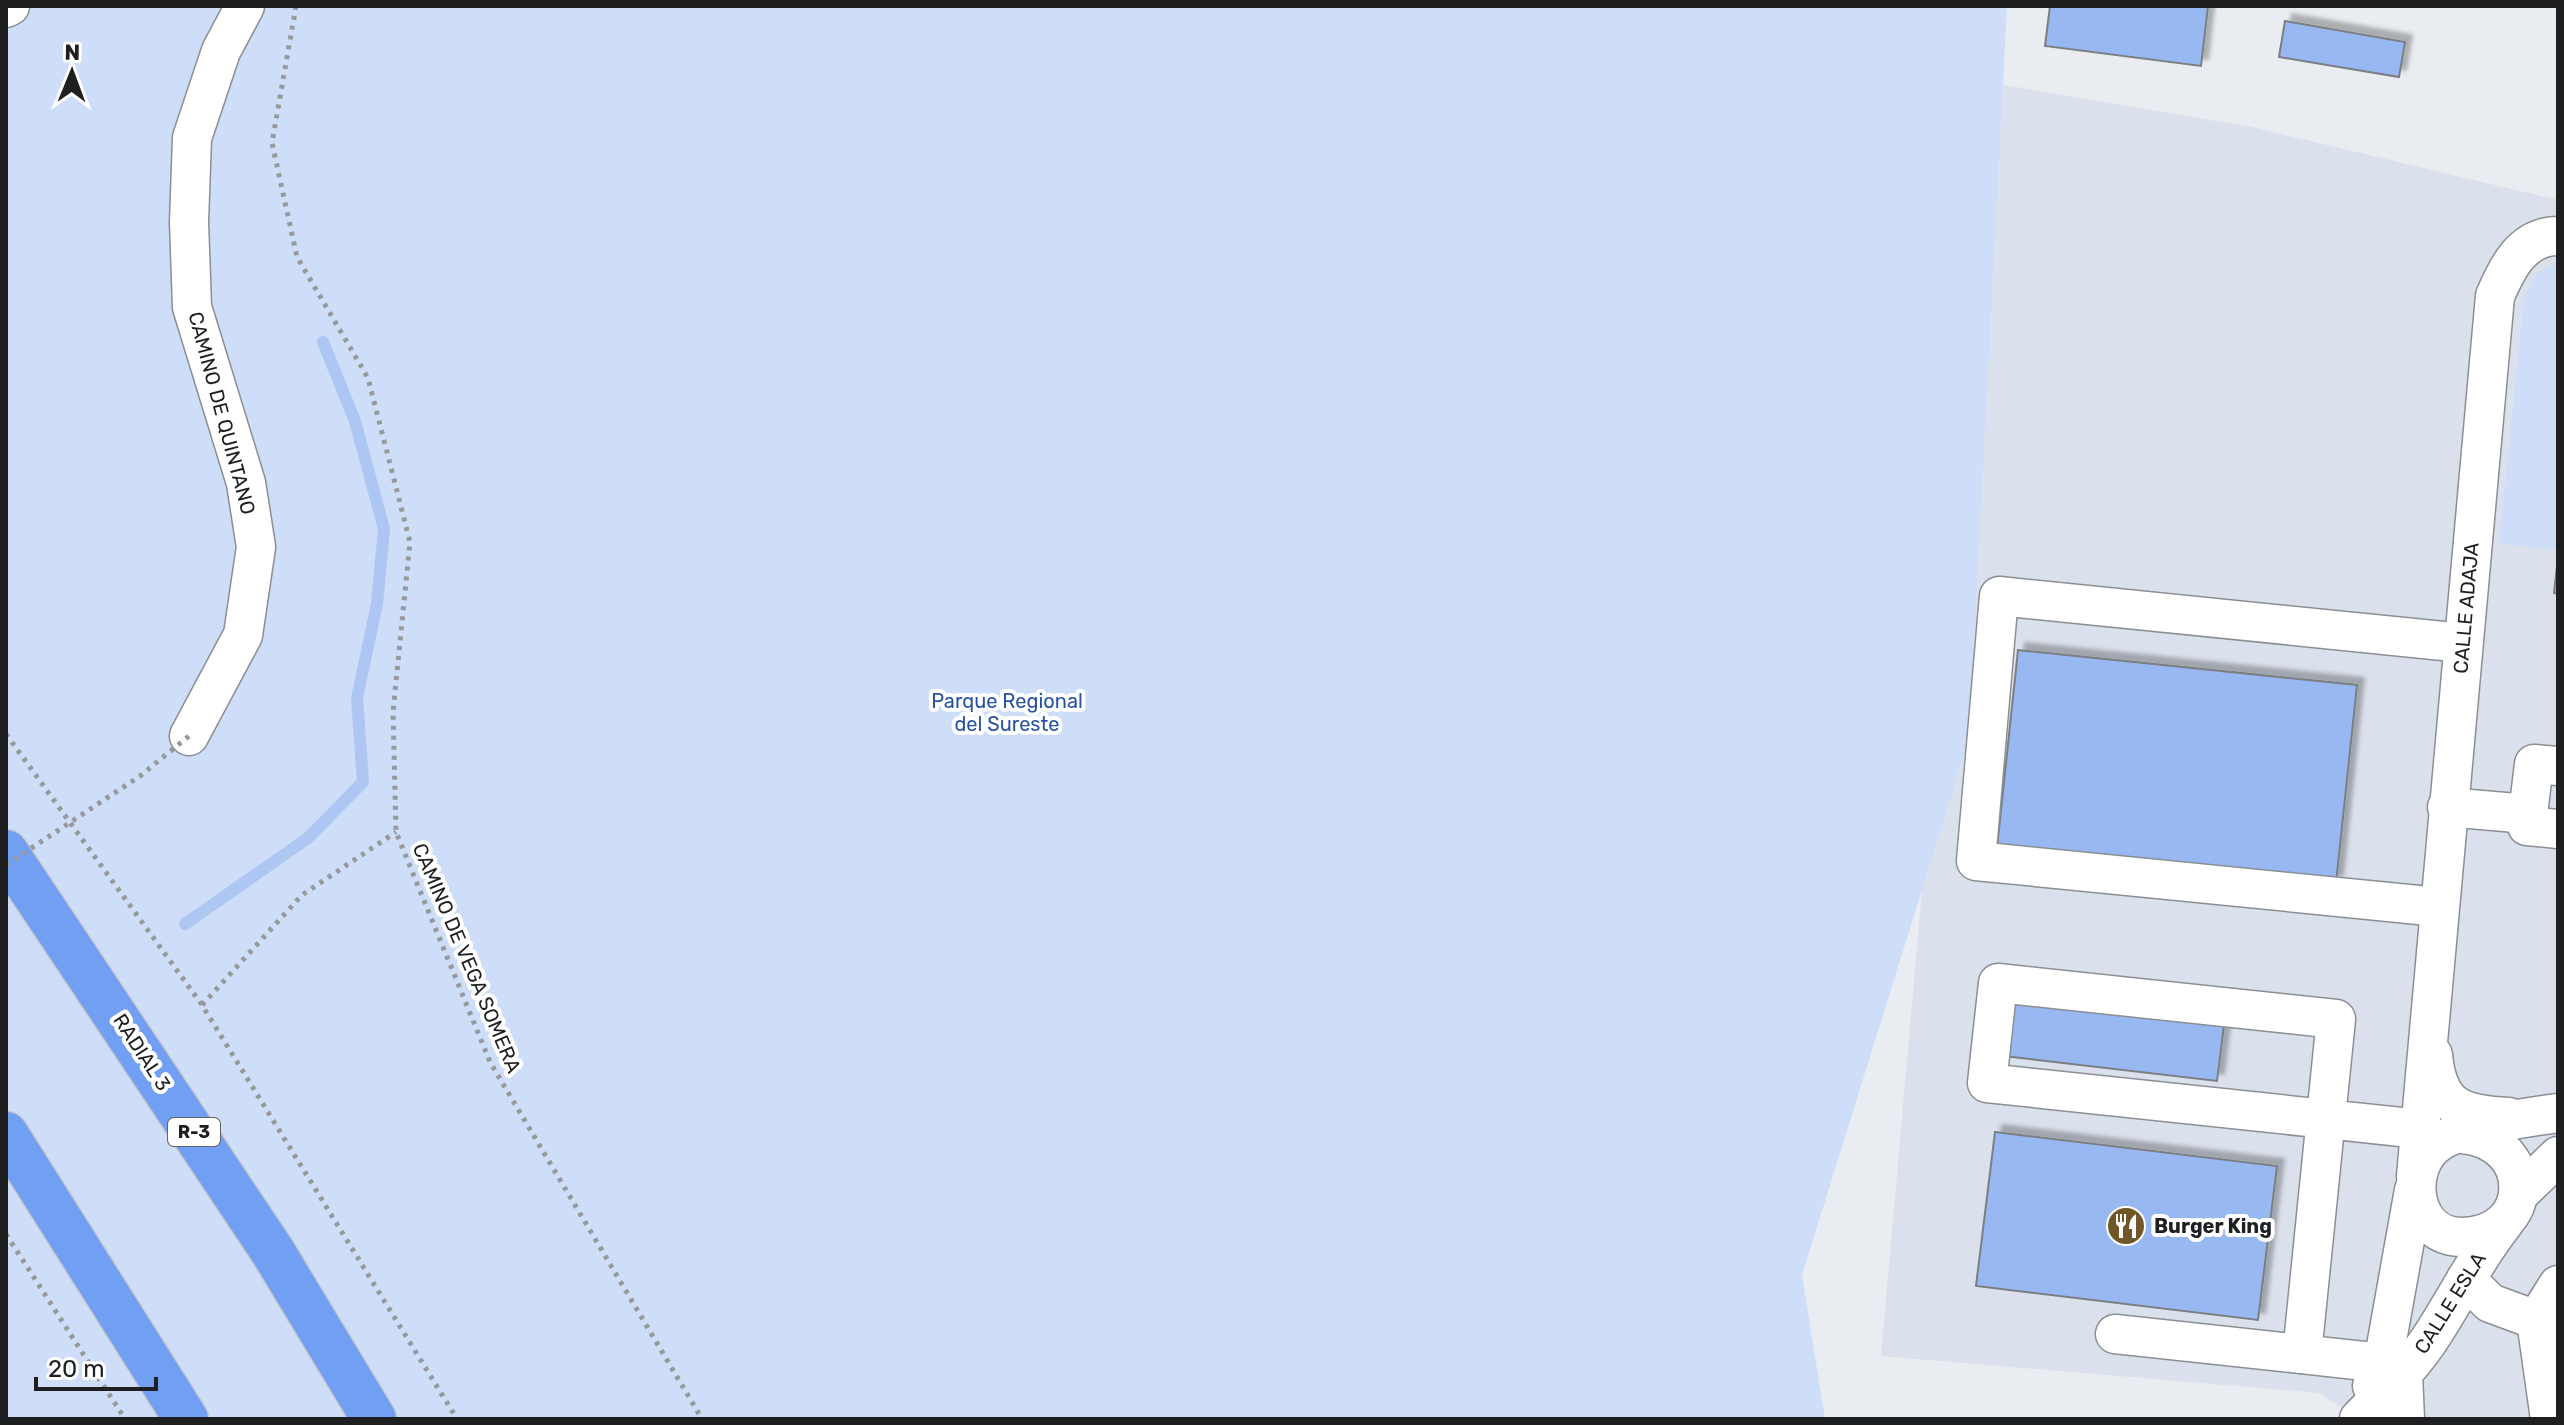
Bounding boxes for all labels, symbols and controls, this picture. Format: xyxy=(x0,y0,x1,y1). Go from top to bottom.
north arrow xyxy=(32,32,112,112)
text: N xyxy=(64,39,80,66)
street label: CAMINO DE QUINTANO xyxy=(183,309,261,517)
street label: CALLE ADAJA xyxy=(2448,541,2484,675)
park label: Parque Regional del Sureste xyxy=(931,689,1083,736)
street label: CAMINO DE VEGA SOMERA xyxy=(408,840,526,1076)
street label: RADIAL 3 xyxy=(108,1009,176,1095)
road number: R-3 xyxy=(168,1118,220,1146)
restaurant icon: Burger King xyxy=(2105,1205,2147,1247)
place label: Burger King xyxy=(2154,1214,2272,1238)
street label: CALLE ESLA xyxy=(2409,1248,2491,1358)
scale bar xyxy=(36,1341,156,1391)
text: 20 m xyxy=(48,1355,105,1383)

